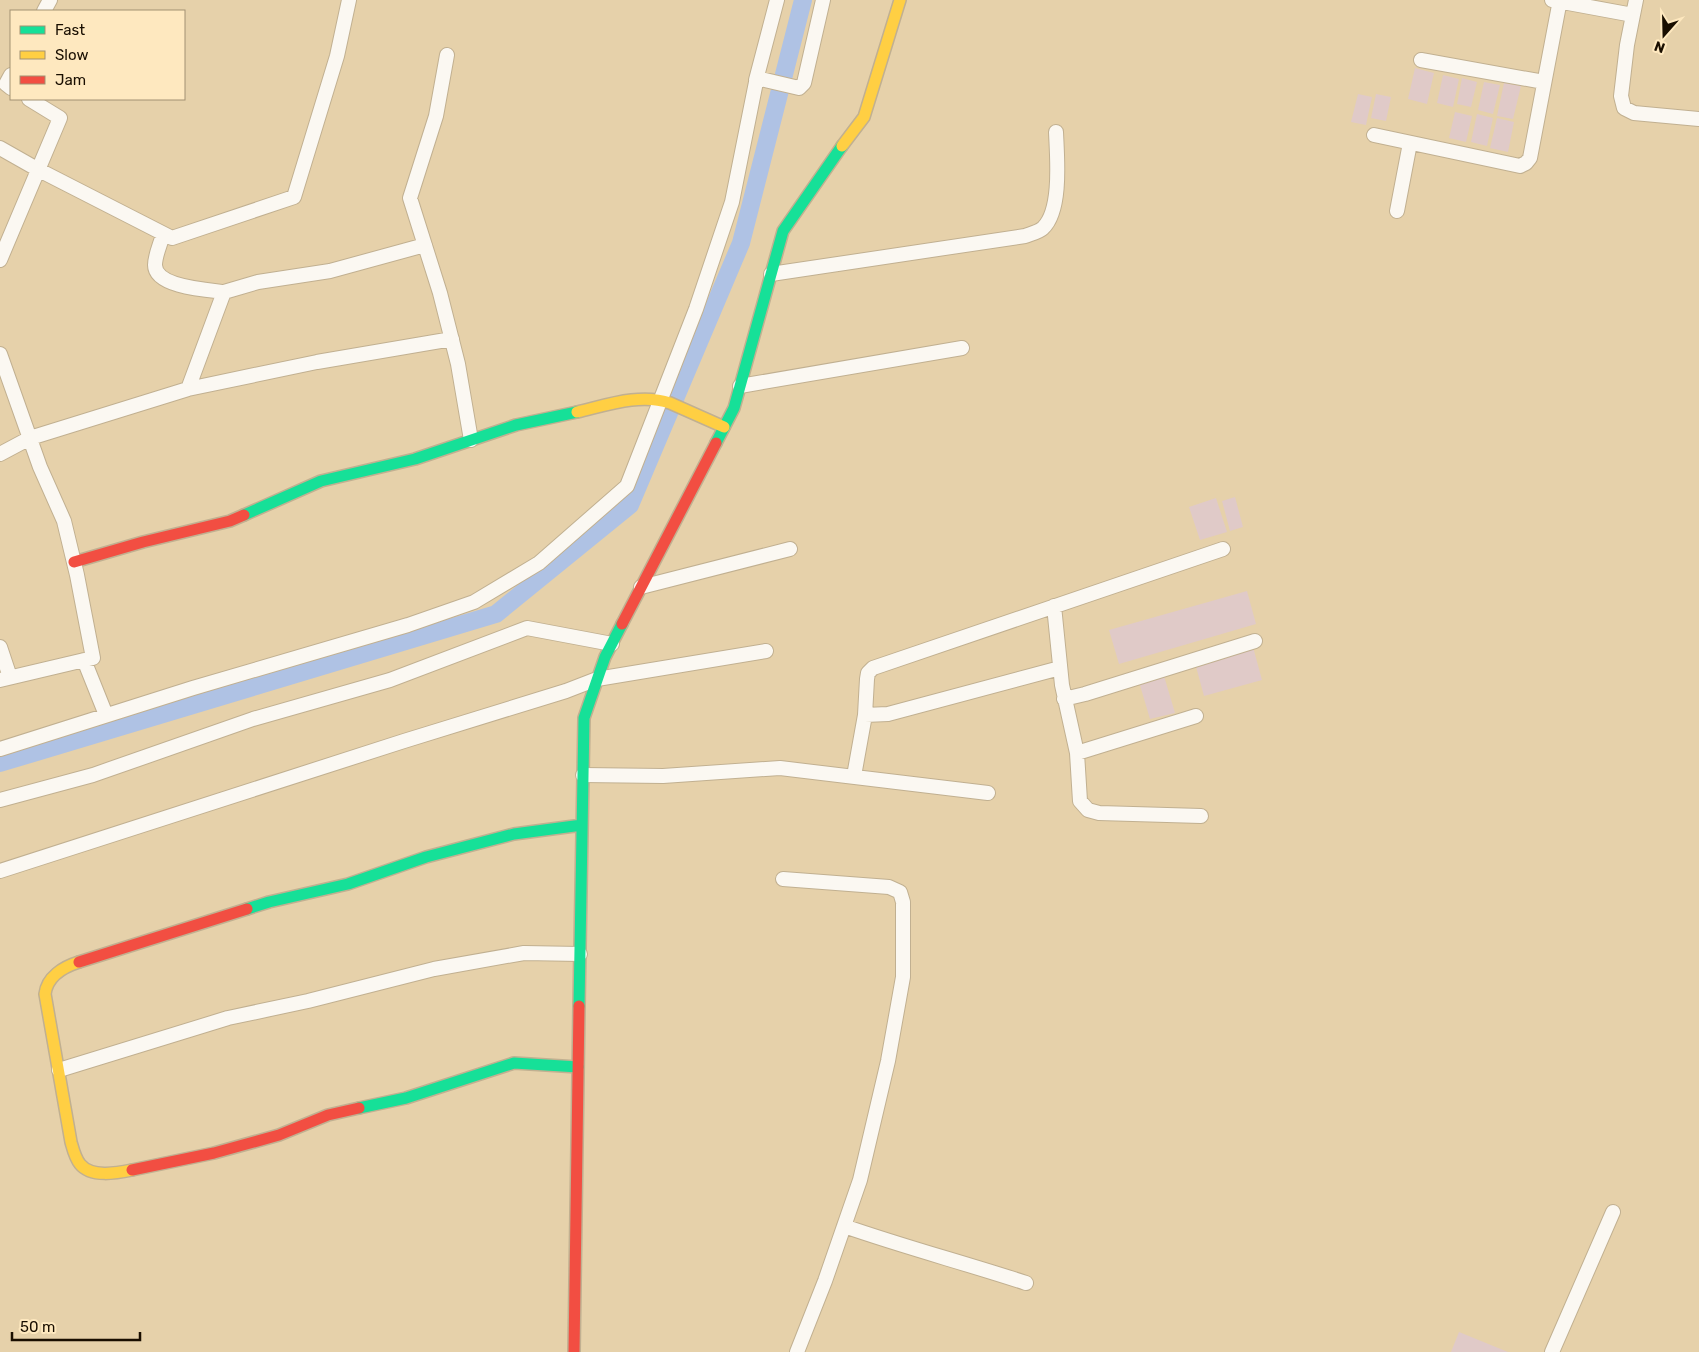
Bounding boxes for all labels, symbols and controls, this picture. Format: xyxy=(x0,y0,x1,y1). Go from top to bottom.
legend xyxy=(10,10,185,100)
north arrow xyxy=(1639,10,1689,60)
text: Fast xyxy=(55,21,85,39)
text: N xyxy=(1652,37,1667,56)
text: Slow xyxy=(55,46,88,64)
text: Jam xyxy=(55,71,86,89)
scale bar xyxy=(12,1310,140,1342)
text: 50 m xyxy=(20,1318,55,1336)

